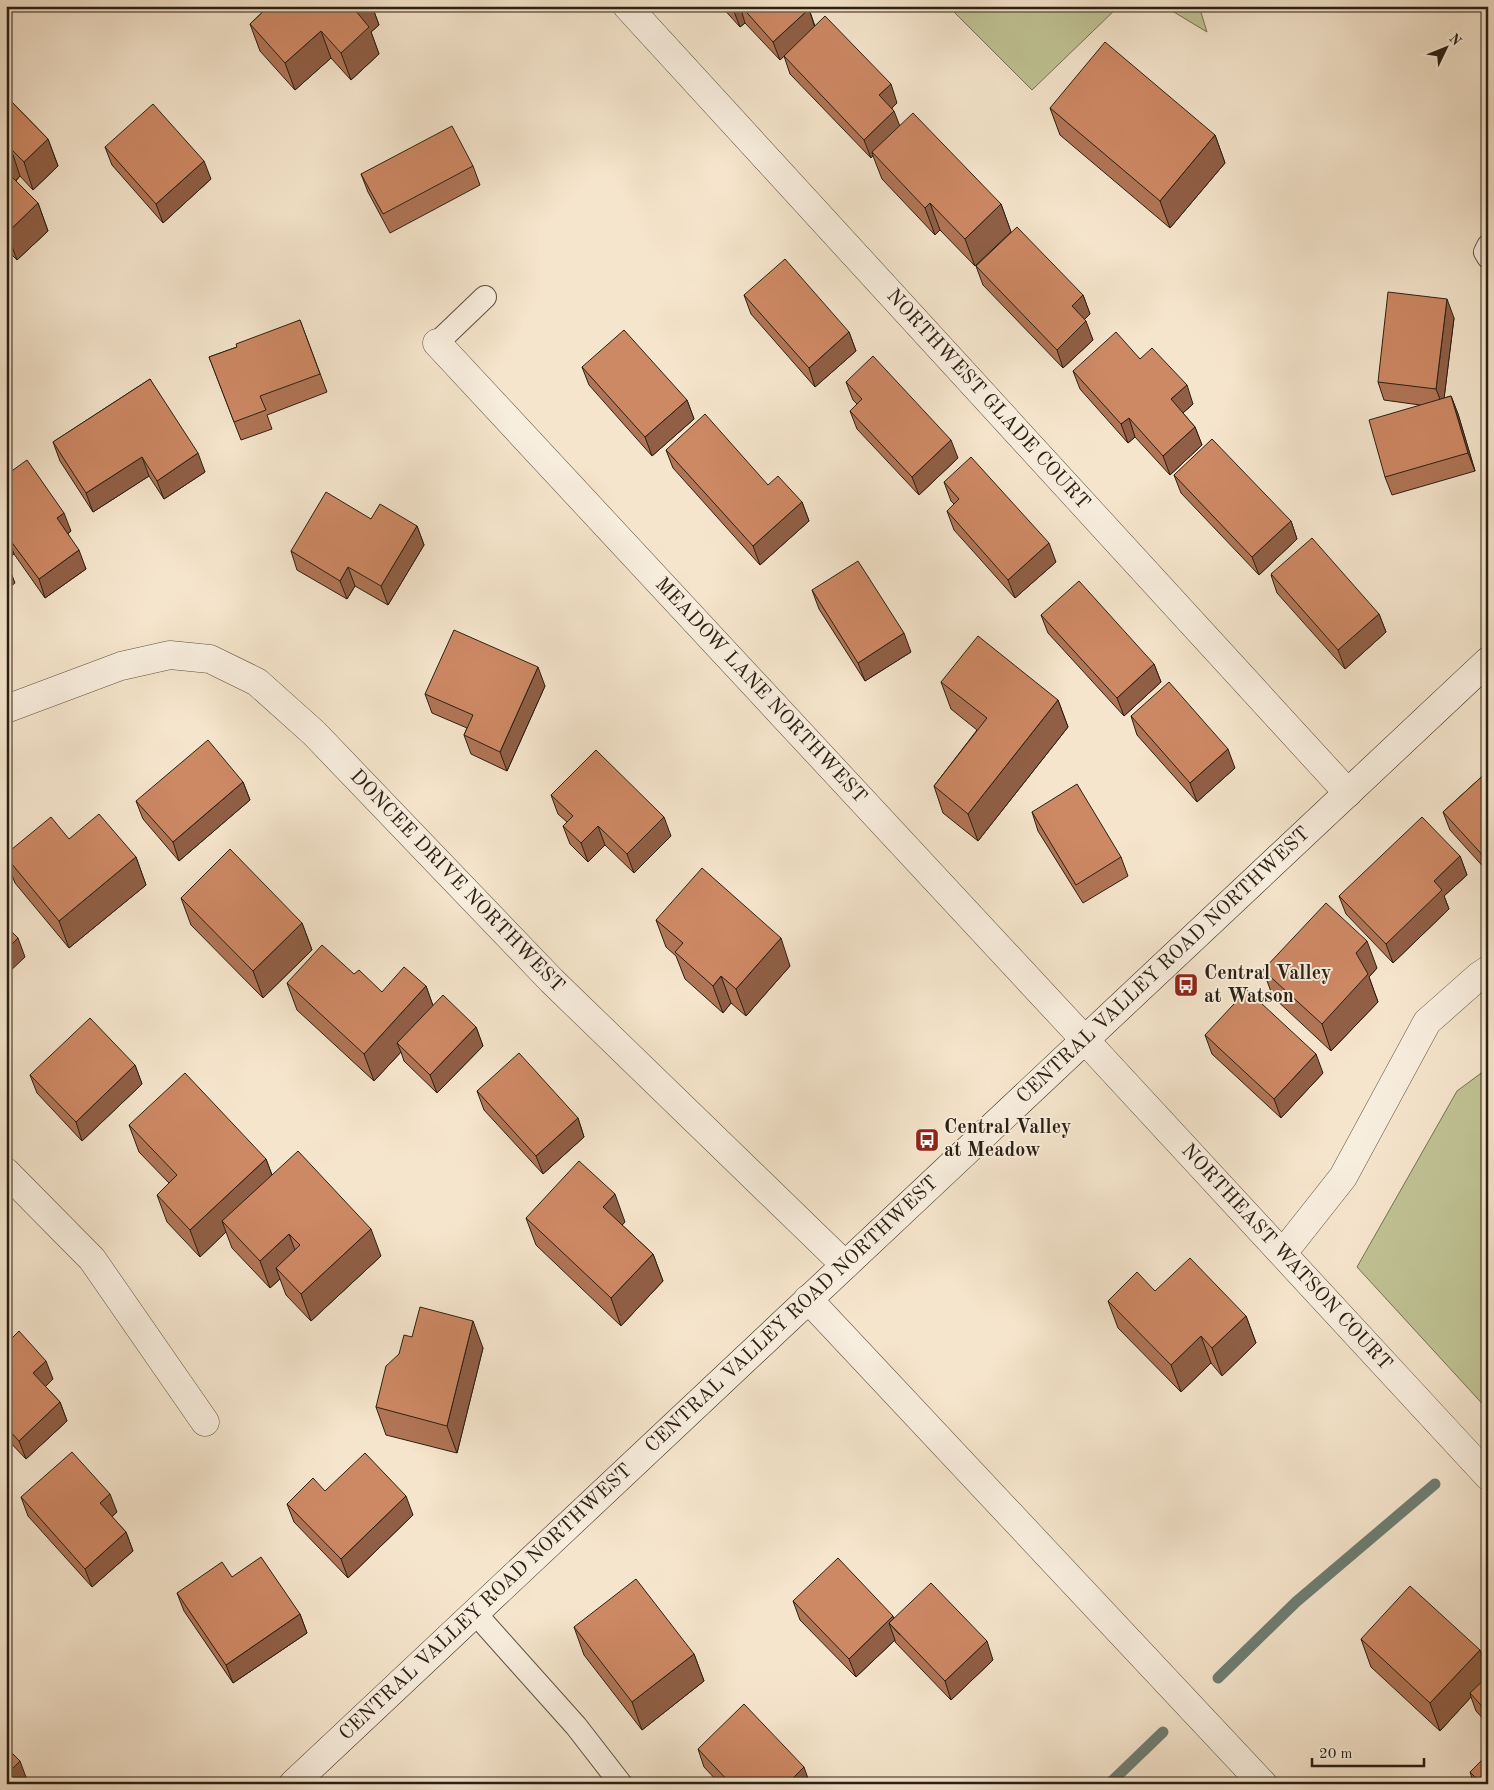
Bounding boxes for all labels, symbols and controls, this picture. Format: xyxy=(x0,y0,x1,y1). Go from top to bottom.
north arrow xyxy=(1422,22,1472,72)
text: N xyxy=(1446,31,1464,49)
street label: NORTHWEST GLADE COURT xyxy=(882,286,1093,514)
street label: MEADOW LANE NORTHWEST xyxy=(651,574,870,808)
street label: DONCEE DRIVE NORTHWEST xyxy=(346,766,568,997)
street label: CENTRAL VALLEY ROAD NORTHWEST xyxy=(1014,824,1314,1108)
place label: Central Valley at Watson xyxy=(1204,964,1332,1007)
bus stop icon: Central Valley at Watson xyxy=(1173,972,1199,998)
place label: Central Valley at Meadow xyxy=(944,1118,1072,1161)
bus stop icon: Central Valley at Meadow xyxy=(914,1127,940,1153)
street label: NORTHEAST WATSON COURT xyxy=(1177,1141,1395,1375)
street label: CENTRAL VALLEY ROAD NORTHWEST xyxy=(642,1173,942,1457)
street label: CENTRAL VALLEY ROAD NORTHWEST xyxy=(336,1461,636,1745)
scale bar xyxy=(1312,1735,1424,1767)
text: 20 m xyxy=(1319,1747,1353,1762)

